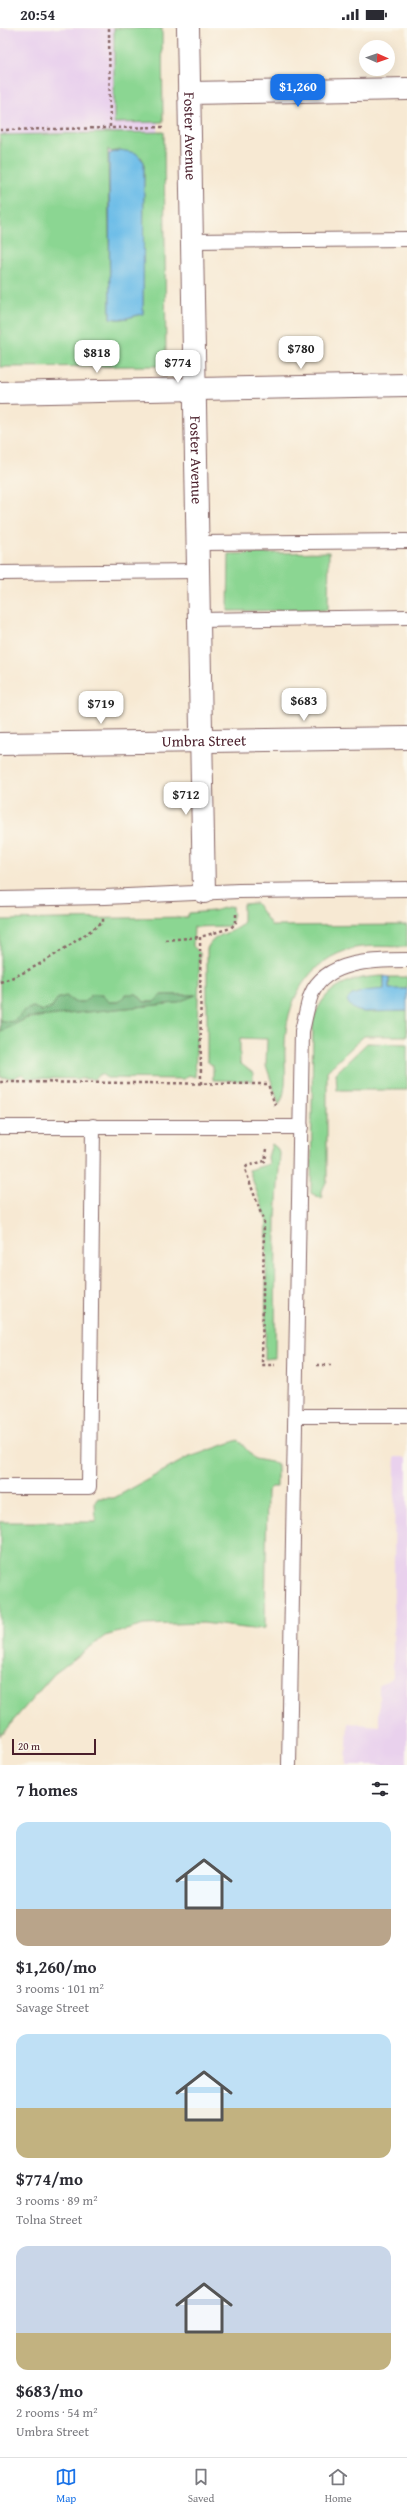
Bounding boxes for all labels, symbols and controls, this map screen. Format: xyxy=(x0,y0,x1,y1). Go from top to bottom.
text: 20:54 xyxy=(20,4,55,25)
north arrow xyxy=(359,40,395,76)
map controls xyxy=(359,40,395,76)
pin: $1,260 xyxy=(265,74,331,108)
text: $1,260 xyxy=(279,77,317,96)
street label: Foster Avenue xyxy=(179,92,202,180)
pin: $780 xyxy=(277,336,325,370)
text: $780 xyxy=(288,339,314,358)
pin: $818 xyxy=(73,340,121,374)
text: $818 xyxy=(84,343,110,362)
pin: $774 xyxy=(154,350,202,384)
text: $774 xyxy=(165,353,191,372)
street label: Foster Avenue xyxy=(185,416,208,504)
pin: $683 xyxy=(280,688,328,722)
pin: $719 xyxy=(77,691,125,725)
text: $683 xyxy=(291,691,317,710)
text: $719 xyxy=(88,694,114,713)
street label: Umbra Street xyxy=(162,729,247,752)
pin: $712 xyxy=(162,782,210,816)
text: $712 xyxy=(173,785,199,804)
scale bar xyxy=(12,1737,96,1756)
text: 20 m xyxy=(18,1738,40,1754)
text: 7 homes xyxy=(16,1777,78,1802)
icon: filters xyxy=(369,1778,391,1800)
icon: home xyxy=(168,1848,240,1920)
text: $1,260/mo xyxy=(16,1954,97,1979)
text: 3 rooms · 101 m² xyxy=(16,1979,104,1998)
text: Savage Street xyxy=(16,1998,89,2017)
icon: home xyxy=(168,2060,240,2132)
text: $774/mo xyxy=(16,2166,83,2191)
text: 3 rooms · 89 m² xyxy=(16,2191,98,2210)
text: Tolna Street xyxy=(16,2210,82,2229)
icon: home xyxy=(168,2272,240,2344)
text: $683/mo xyxy=(16,2378,83,2403)
text: 2 rooms · 54 m² xyxy=(16,2403,98,2422)
text: Umbra Street xyxy=(16,2422,89,2441)
tab: Map xyxy=(55,2466,77,2506)
tab: Saved xyxy=(188,2466,214,2506)
tab: Home xyxy=(325,2466,352,2506)

